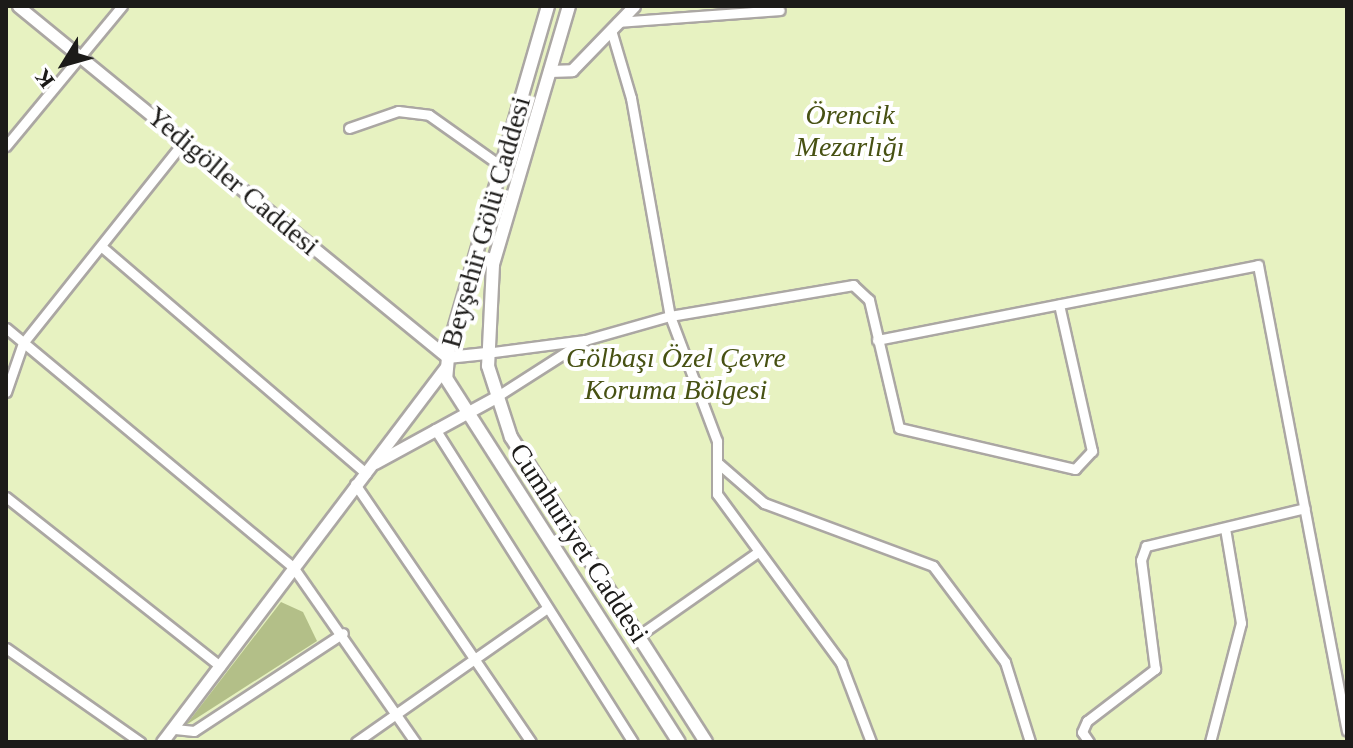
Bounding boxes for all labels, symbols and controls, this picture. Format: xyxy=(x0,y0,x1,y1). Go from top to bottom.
north arrow xyxy=(24,24,104,104)
text: K xyxy=(29,64,60,93)
street label: Beyşehir Gölü Caddesi xyxy=(434,93,538,351)
park label: Örencik Mezarlığı xyxy=(796,98,904,164)
street label: Yedigöller Caddesi xyxy=(140,99,326,263)
park label: Gölbaşı Özel Çevre Koruma Bölgesi xyxy=(566,341,786,407)
street label: Cumhuriyet Caddesi xyxy=(502,437,656,649)

